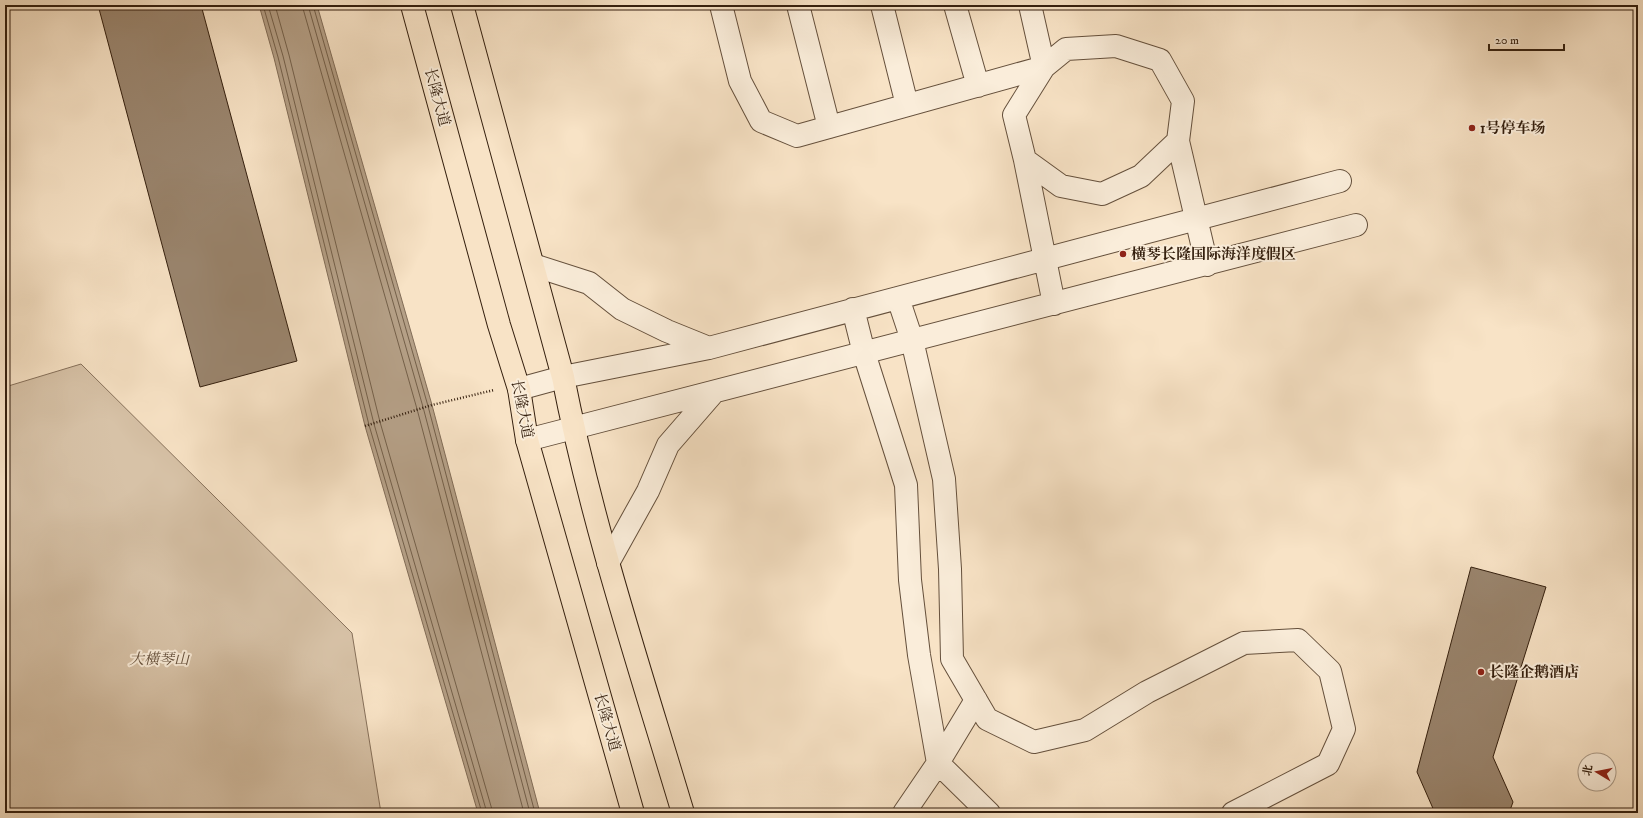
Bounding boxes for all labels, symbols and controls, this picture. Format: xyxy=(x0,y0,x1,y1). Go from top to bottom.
scale bar xyxy=(1489,26,1564,52)
text: 20 m xyxy=(1495,33,1519,48)
street label: 长隆大道 xyxy=(420,66,454,128)
place label: 1号停车场 xyxy=(1480,119,1546,138)
marker: 1号停车场 xyxy=(1467,123,1477,133)
place label: 横琴长隆国际海洋度假区 xyxy=(1131,245,1296,264)
marker: 横琴长隆国际海洋度假区 xyxy=(1118,249,1128,259)
street label: 长隆大道 xyxy=(507,378,537,440)
park label: 大橫琴山 xyxy=(129,650,191,669)
place label: 长隆企鹅酒店 xyxy=(1489,663,1579,682)
marker: 长隆企鹅酒店 xyxy=(1476,667,1486,677)
street label: 长隆大道 xyxy=(590,691,624,753)
north arrow xyxy=(1577,752,1617,792)
text: 北 xyxy=(1580,764,1596,777)

